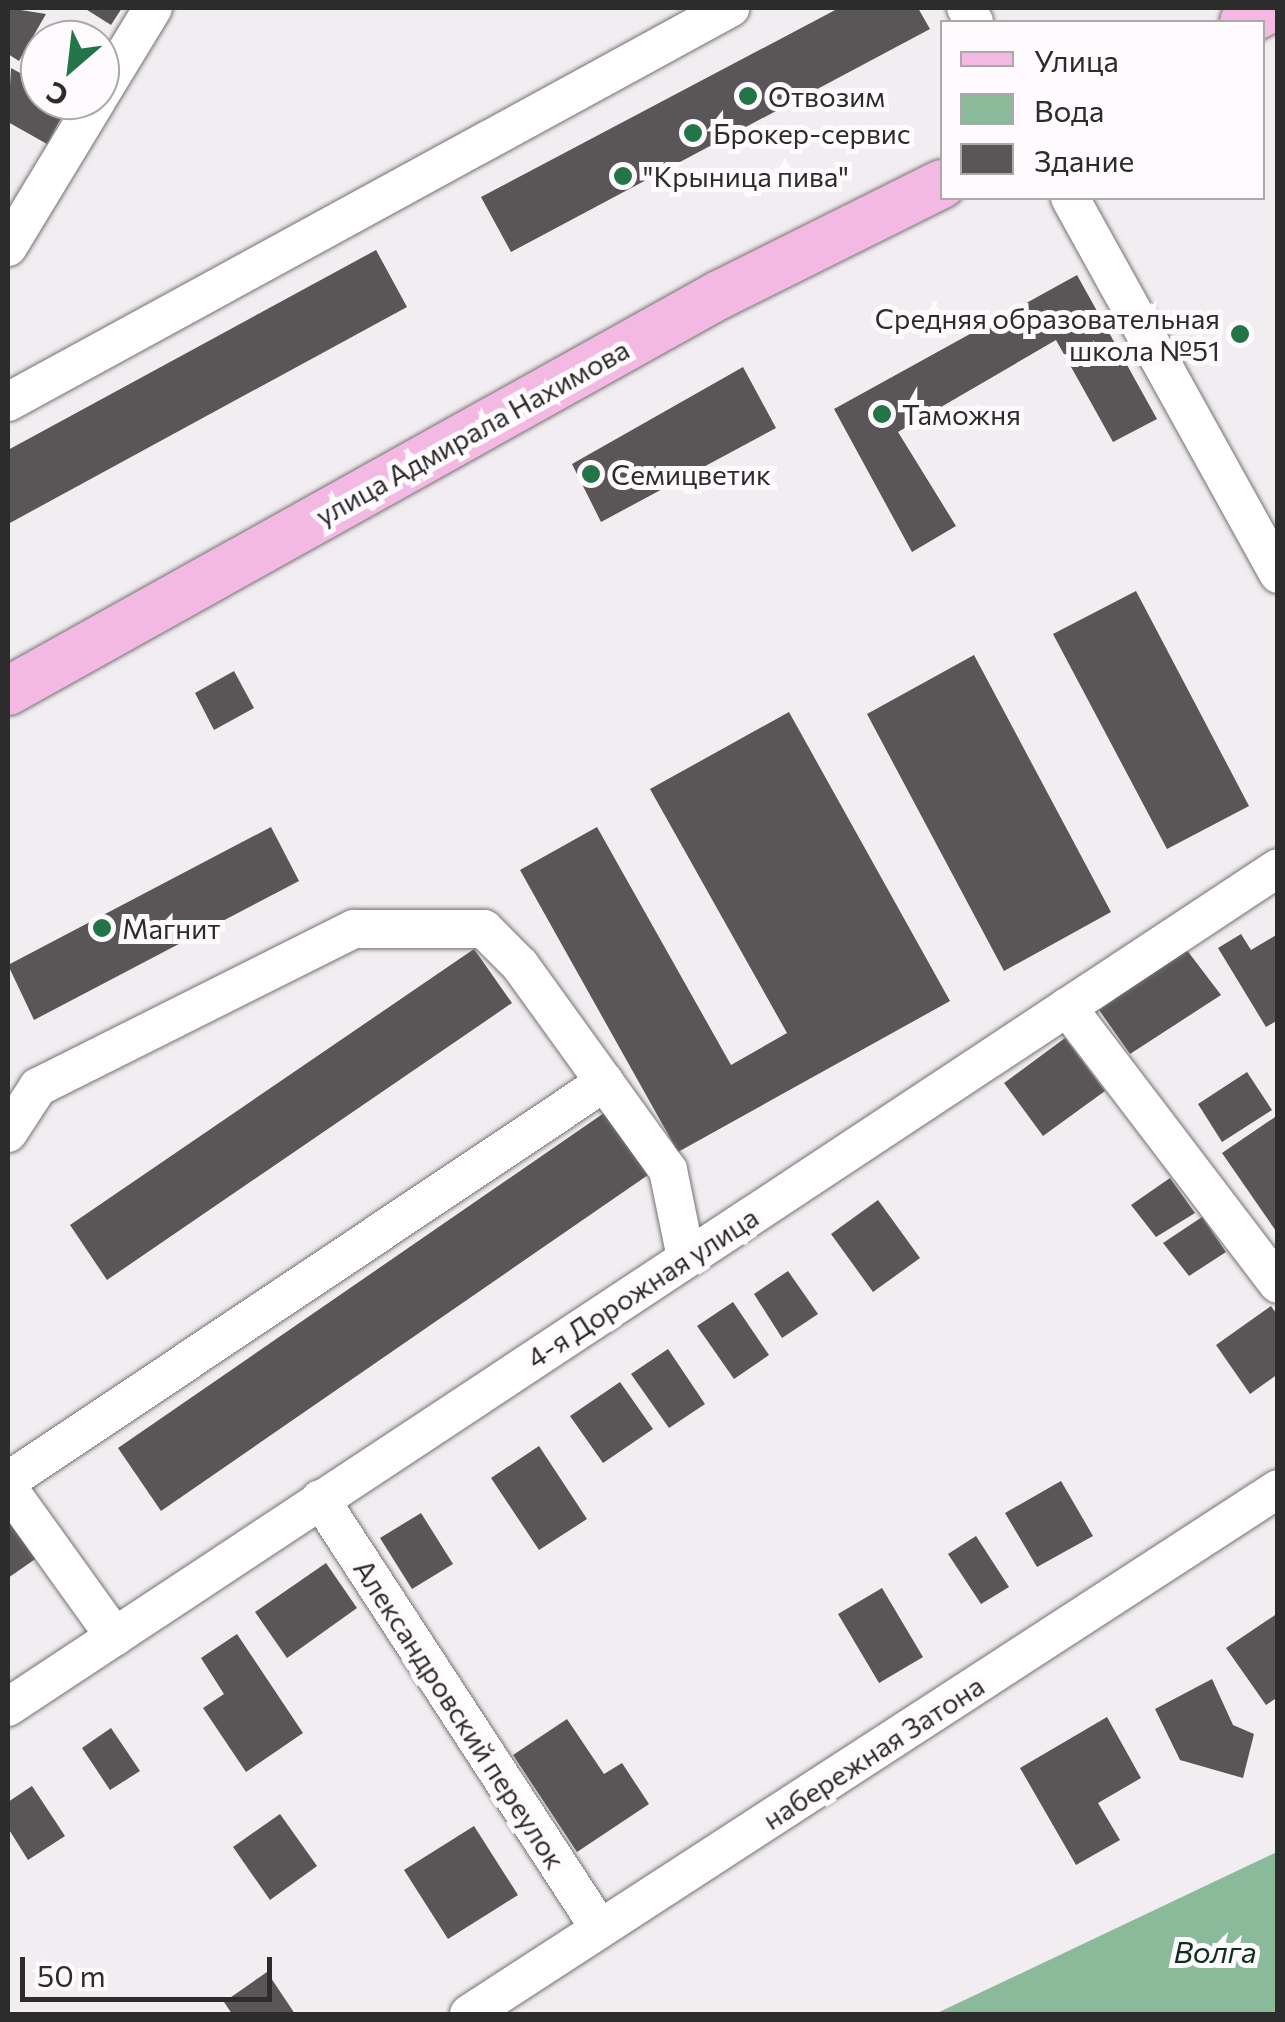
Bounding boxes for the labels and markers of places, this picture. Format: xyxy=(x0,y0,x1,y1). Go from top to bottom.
place label: Отвозим xyxy=(768,79,885,113)
marker: Отвозим xyxy=(737,85,759,107)
place label: Брокер-сервис xyxy=(713,116,911,150)
marker: Брокер-сервис xyxy=(682,122,704,144)
place label: "Крыница пива" xyxy=(643,159,849,193)
marker: "Крыница пива" xyxy=(612,165,634,187)
place label: Средняя образовательная школа №51 xyxy=(875,301,1220,367)
marker: Средняя образовательная школа №51 xyxy=(1229,323,1251,345)
place label: Таможня xyxy=(902,397,1021,431)
marker: Таможня xyxy=(871,403,893,425)
place label: Семицветик xyxy=(611,457,771,491)
marker: Семицветик xyxy=(580,463,602,485)
place label: Магнит xyxy=(122,911,221,945)
marker: Магнит xyxy=(91,917,113,939)

